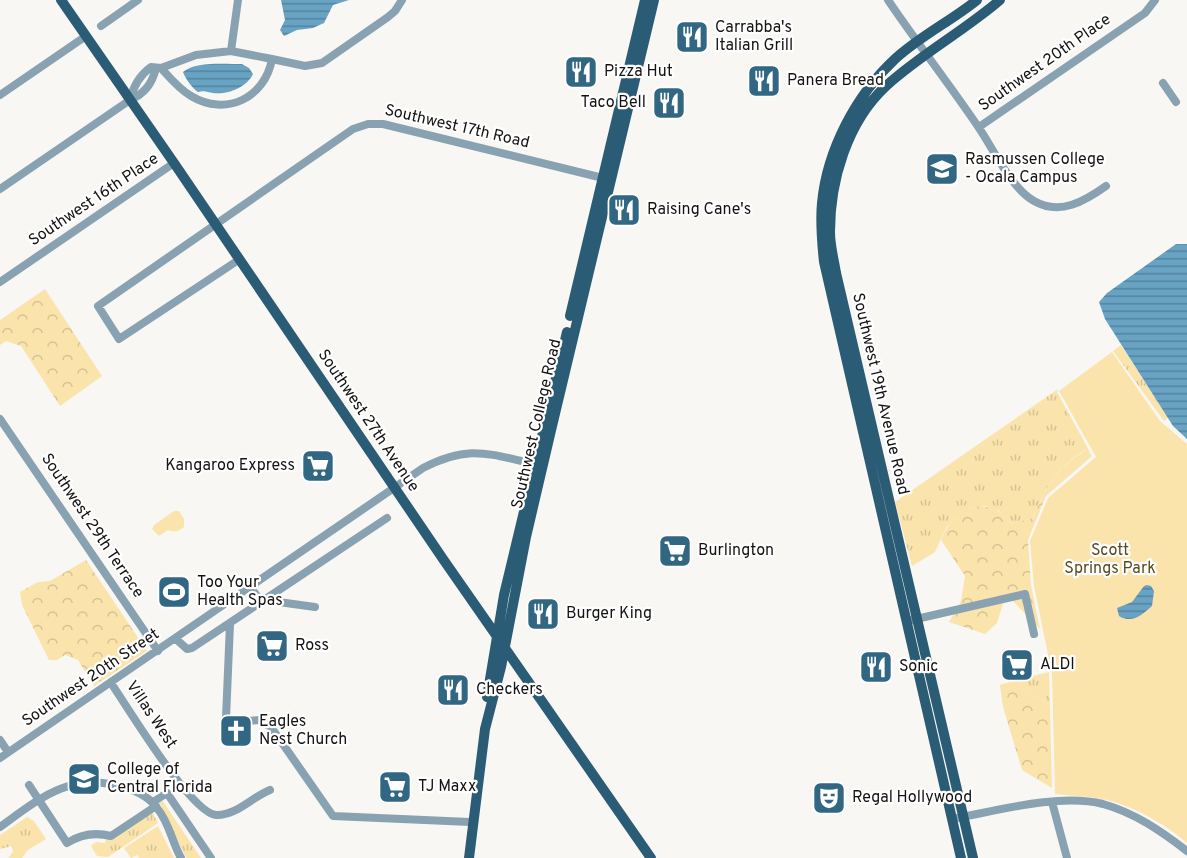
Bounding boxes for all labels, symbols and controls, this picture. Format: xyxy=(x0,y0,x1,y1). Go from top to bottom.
street label: Southwest 20th Place xyxy=(975,10,1115,116)
place label: Carrabba's Italian Grill xyxy=(715,18,793,56)
restaurant icon: Carrabba's Italian Grill xyxy=(674,19,710,55)
restaurant icon: Pizza Hut xyxy=(563,54,599,90)
place label: Pizza Hut xyxy=(604,62,673,82)
restaurant icon: Panera Bread xyxy=(746,63,782,99)
place label: Panera Bread xyxy=(787,71,884,91)
restaurant icon: Taco Bell xyxy=(651,85,687,121)
place label: Taco Bell xyxy=(581,93,646,113)
street label: Southwest 17th Road xyxy=(383,101,531,153)
street label: Southwest 16th Place xyxy=(25,149,163,251)
place label: Rasmussen College - Ocala Campus xyxy=(965,150,1105,188)
school or university icon: Rasmussen College - Ocala Campus xyxy=(924,151,960,187)
restaurant icon: Raising Cane's xyxy=(606,192,642,228)
place label: Raising Cane's xyxy=(647,200,751,220)
street label: Southwest 19th Avenue Road xyxy=(847,291,913,497)
street label: Southwest College Road xyxy=(508,337,566,511)
street label: Southwest 27th Avenue xyxy=(313,346,423,496)
supermarket icon: Kangaroo Express xyxy=(300,448,336,484)
street label: Southwest 29th Terrace xyxy=(36,450,148,602)
place label: Kangaroo Express xyxy=(165,456,295,476)
supermarket icon: Burlington xyxy=(657,533,693,569)
place label: Burlington xyxy=(698,541,774,561)
park label: Scott Springs Park xyxy=(1064,541,1156,579)
place label: Too Your Health Spas xyxy=(197,573,283,611)
sports icon: Too Your Health Spas xyxy=(156,574,192,610)
restaurant icon: Burger King xyxy=(525,596,561,632)
place label: Burger King xyxy=(566,604,652,624)
street label: Southwest 20th Street xyxy=(19,625,163,731)
supermarket icon: Ross xyxy=(254,628,290,664)
place label: Ross xyxy=(295,636,329,656)
supermarket icon: ALDI xyxy=(999,647,1035,683)
restaurant icon: Sonic xyxy=(858,649,894,685)
place label: ALDI xyxy=(1040,655,1075,675)
place label: Sonic xyxy=(899,657,938,677)
restaurant icon: Checkers xyxy=(435,672,471,708)
street label: Villas West xyxy=(121,677,181,753)
place label: Checkers xyxy=(476,680,543,700)
place label: Eagles Nest Church xyxy=(259,712,347,750)
church icon: Eagles Nest Church xyxy=(218,713,254,749)
place label: College of Central Florida xyxy=(107,760,212,798)
school or university icon: College of Central Florida xyxy=(66,761,102,797)
supermarket icon: TJ Maxx xyxy=(377,769,413,805)
place label: TJ Maxx xyxy=(418,777,476,797)
theatre icon: Regal Hollywood xyxy=(811,780,847,816)
place label: Regal Hollywood xyxy=(852,788,972,808)

